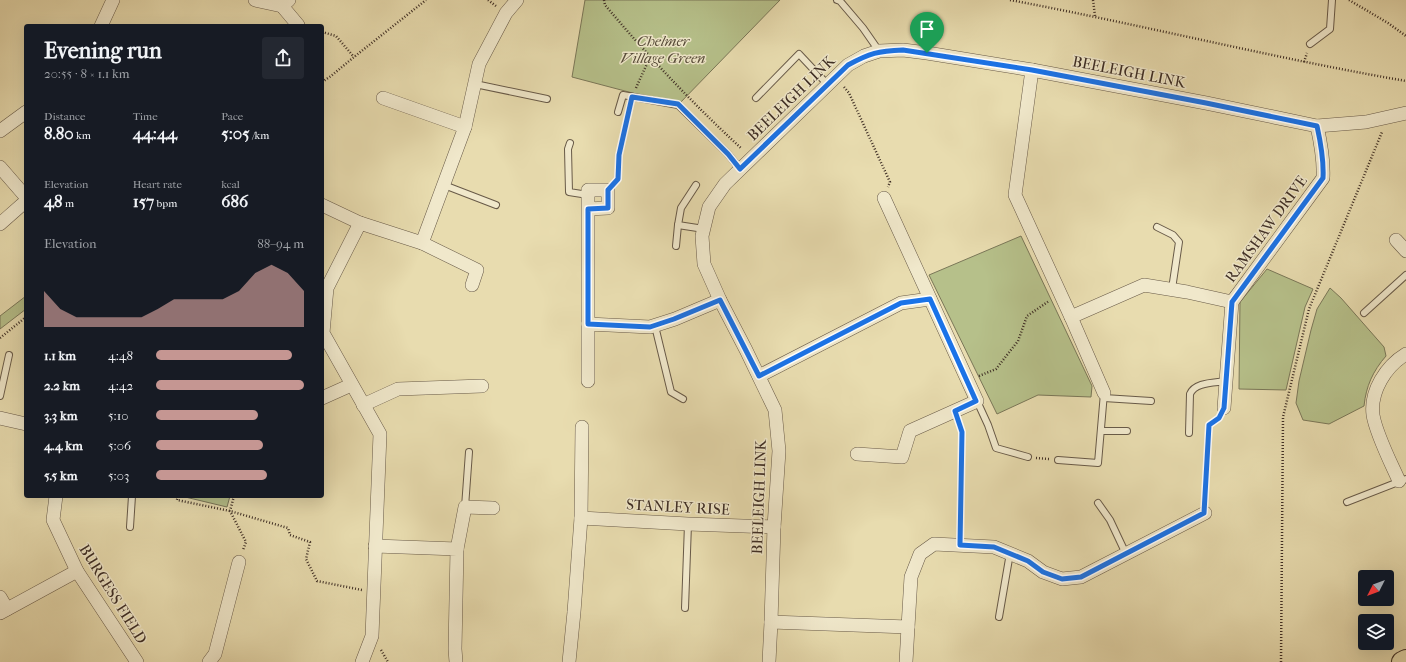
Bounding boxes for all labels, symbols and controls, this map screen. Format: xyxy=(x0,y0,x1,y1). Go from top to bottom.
pin xyxy=(910,12,944,53)
icon: arrive xyxy=(916,18,938,40)
park label: Chelmer Village Green xyxy=(621,32,705,67)
button: share xyxy=(262,37,304,79)
text: Evening run xyxy=(44,38,162,64)
street label: BEELEIGH LINK xyxy=(743,51,839,144)
street label: BEELEIGH LINK xyxy=(1071,52,1188,92)
text: 20:55 · 8 × 1.1 km xyxy=(44,66,130,81)
text: Distance xyxy=(44,110,85,123)
text: Time xyxy=(133,110,158,123)
text: Pace xyxy=(221,110,243,123)
text: 8.80 xyxy=(44,123,74,143)
text: 44:44 xyxy=(133,123,177,143)
text: 5:05 xyxy=(221,123,250,143)
text: km xyxy=(74,129,91,142)
text: /km xyxy=(250,129,269,142)
street label: RAMSHAW DRIVE xyxy=(1221,172,1311,286)
text: Elevation xyxy=(44,178,88,191)
text: Heart rate xyxy=(133,178,182,191)
text: kcal xyxy=(221,178,240,191)
text: 48 xyxy=(44,191,63,211)
text: 157 xyxy=(133,191,154,211)
text: 686 xyxy=(221,191,248,211)
text: m xyxy=(63,197,74,210)
text: bpm xyxy=(154,197,177,210)
text: Elevation xyxy=(44,236,97,251)
text: 88–94 m xyxy=(257,236,304,251)
text: 1.1 km xyxy=(44,348,76,363)
text: 4:48 xyxy=(108,348,133,363)
text: 2.2 km xyxy=(44,378,80,393)
text: 4:42 xyxy=(108,378,133,393)
text: 3.3 km xyxy=(44,408,77,423)
text: 5:10 xyxy=(108,408,129,423)
text: 4.4 km xyxy=(44,438,83,453)
text: 5:06 xyxy=(108,438,131,453)
street label: BEELEIGH LINK xyxy=(748,438,770,555)
text: 5.5 km xyxy=(44,468,78,483)
text: 5:03 xyxy=(108,468,129,483)
street label: STANLEY RISE xyxy=(626,495,730,519)
street label: BURGESS FIELD xyxy=(75,541,151,647)
north arrow xyxy=(1358,570,1394,606)
map controls xyxy=(1358,570,1394,650)
button: layers xyxy=(1358,614,1394,650)

